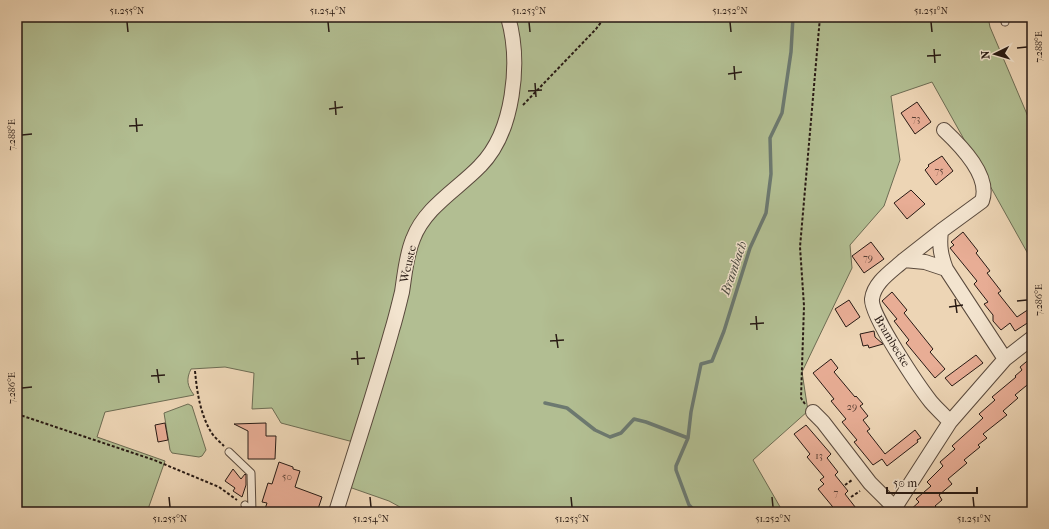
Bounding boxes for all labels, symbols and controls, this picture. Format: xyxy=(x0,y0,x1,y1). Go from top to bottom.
text: 51.255°N xyxy=(110,5,145,17)
text: 51.254°N xyxy=(310,5,347,17)
text: 51.253°N xyxy=(512,5,547,17)
text: 51.252°N xyxy=(712,5,748,17)
text: 51.251°N xyxy=(914,5,948,17)
text: 7.288°E xyxy=(1033,31,1045,63)
north arrow xyxy=(975,34,1015,74)
text: N xyxy=(979,49,992,60)
house number: 73 xyxy=(912,113,920,125)
text: 7.288°E xyxy=(6,119,18,151)
house number: 75 xyxy=(934,165,944,177)
water label: Brambach xyxy=(717,239,750,298)
street label: Weuste xyxy=(397,244,419,285)
house number: 79 xyxy=(863,252,873,264)
text: 7.286°E xyxy=(1033,284,1045,316)
street label: Brambecke xyxy=(871,313,913,369)
text: 7.286°E xyxy=(6,372,18,404)
house number: 29 xyxy=(847,401,857,413)
house number: 13 xyxy=(815,450,823,462)
scale bar xyxy=(887,469,977,495)
house number: 50 xyxy=(282,471,292,483)
text: 50 m xyxy=(893,476,917,490)
house number: 7 xyxy=(834,487,839,499)
text: 51.255°N xyxy=(153,513,188,525)
text: 51.254°N xyxy=(353,513,390,525)
text: 51.253°N xyxy=(555,513,590,525)
text: 51.252°N xyxy=(755,513,791,525)
text: 51.251°N xyxy=(957,513,991,525)

